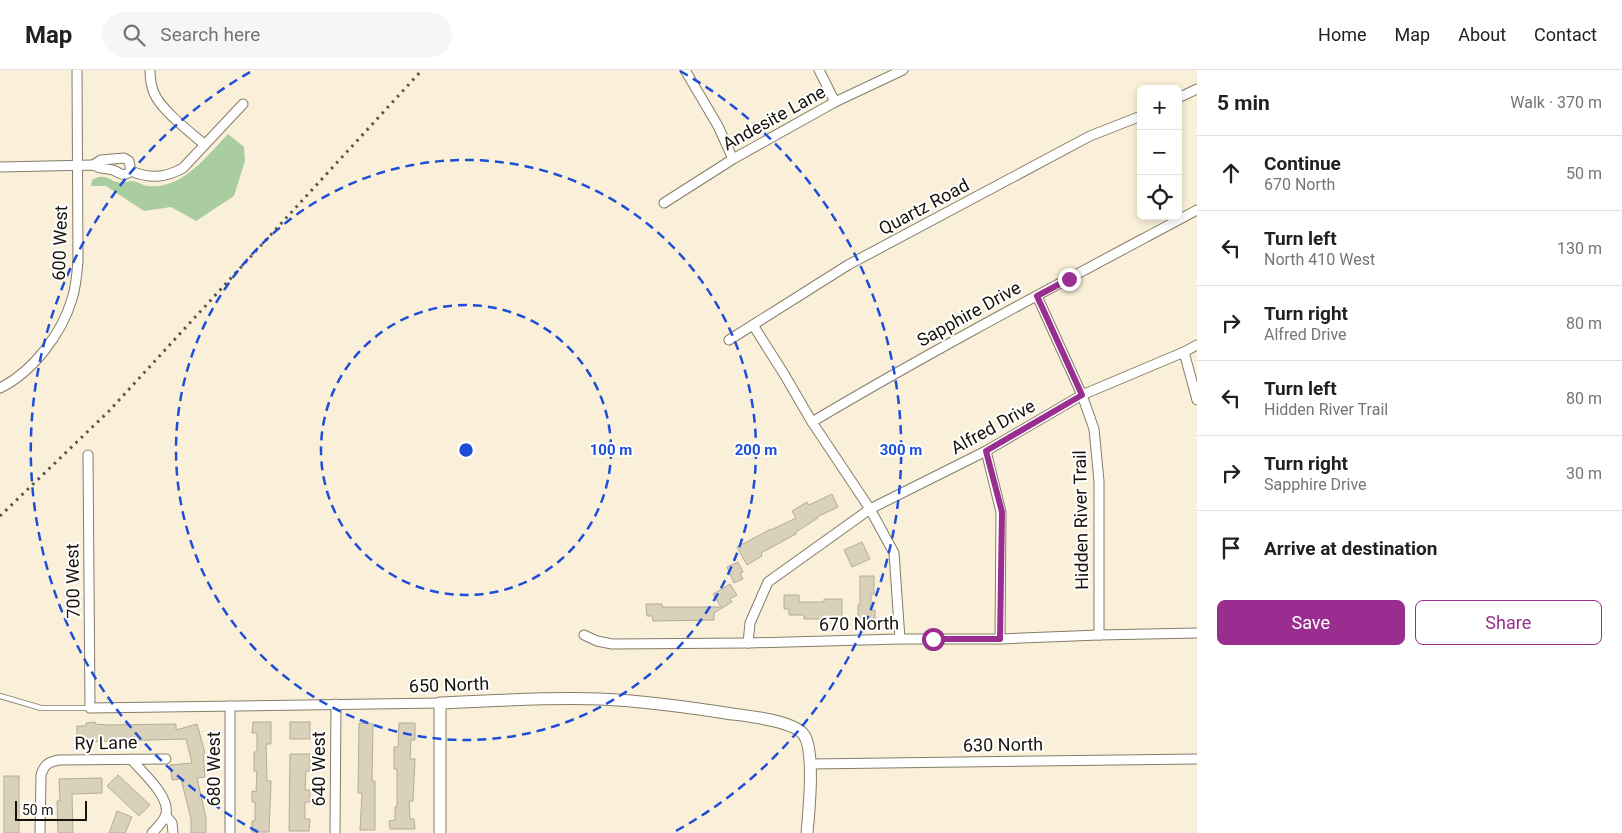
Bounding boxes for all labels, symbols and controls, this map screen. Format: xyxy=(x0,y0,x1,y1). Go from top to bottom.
search box xyxy=(102,12,452,57)
text: Map xyxy=(25,21,72,49)
icon: search xyxy=(120,21,148,49)
text: Search here xyxy=(160,23,260,46)
text: Home xyxy=(1318,24,1367,45)
text: Map xyxy=(1395,24,1430,45)
text: About xyxy=(1458,24,1506,45)
text: Contact xyxy=(1534,24,1597,45)
street label: Andesite Lane xyxy=(719,81,829,154)
map controls xyxy=(1137,85,1182,220)
button: + xyxy=(1137,85,1182,130)
text: 5 min xyxy=(1217,91,1270,115)
text: Walk · 370 m xyxy=(1510,93,1602,112)
button: − xyxy=(1137,130,1182,175)
text: Continue xyxy=(1264,152,1341,175)
icon: ahead xyxy=(1217,159,1245,187)
text: 50 m xyxy=(1566,164,1602,183)
street label: Quartz Road xyxy=(875,174,973,239)
button: locate xyxy=(1137,175,1182,220)
text: 670 North xyxy=(1264,175,1335,194)
street label: 600 West xyxy=(48,205,71,281)
text: Turn left xyxy=(1264,227,1337,250)
icon: left xyxy=(1217,234,1245,262)
text: 130 m xyxy=(1557,239,1602,258)
text: North 410 West xyxy=(1264,250,1375,269)
route end xyxy=(1058,268,1081,291)
street label: Sapphire Drive xyxy=(913,276,1024,351)
text: Turn right xyxy=(1264,302,1348,325)
icon: right xyxy=(1217,309,1245,337)
text: 80 m xyxy=(1566,314,1602,333)
text: Alfred Drive xyxy=(1264,325,1347,344)
text: Turn left xyxy=(1264,377,1337,400)
icon: left xyxy=(1217,384,1245,412)
text: 80 m xyxy=(1566,389,1602,408)
street label: Alfred Drive xyxy=(947,395,1038,458)
text: Hidden River Trail xyxy=(1264,400,1388,419)
centre of rings xyxy=(457,441,475,459)
text: 100 m xyxy=(590,441,632,459)
text: 200 m xyxy=(735,441,777,459)
text: 300 m xyxy=(880,441,922,459)
street label: Hidden River Trail xyxy=(1069,450,1092,590)
text: Turn right xyxy=(1264,452,1348,475)
icon: right xyxy=(1217,459,1245,487)
text: 30 m xyxy=(1566,464,1602,483)
text: Sapphire Drive xyxy=(1264,475,1367,494)
icon: arrive xyxy=(1217,534,1245,562)
text: Arrive at destination xyxy=(1264,537,1437,560)
street label: 700 West xyxy=(61,543,84,619)
button: Save xyxy=(1217,600,1405,645)
button: Share xyxy=(1415,600,1602,645)
street label: 670 North xyxy=(819,612,899,635)
route start xyxy=(922,628,945,651)
street label: 650 North xyxy=(409,673,489,696)
street label: Ry Lane xyxy=(74,731,138,754)
street label: 680 West xyxy=(203,731,224,807)
street label: 640 West xyxy=(308,731,329,807)
street label: 630 North xyxy=(963,733,1043,756)
scale bar xyxy=(15,798,88,821)
text: 50 m xyxy=(22,802,54,818)

